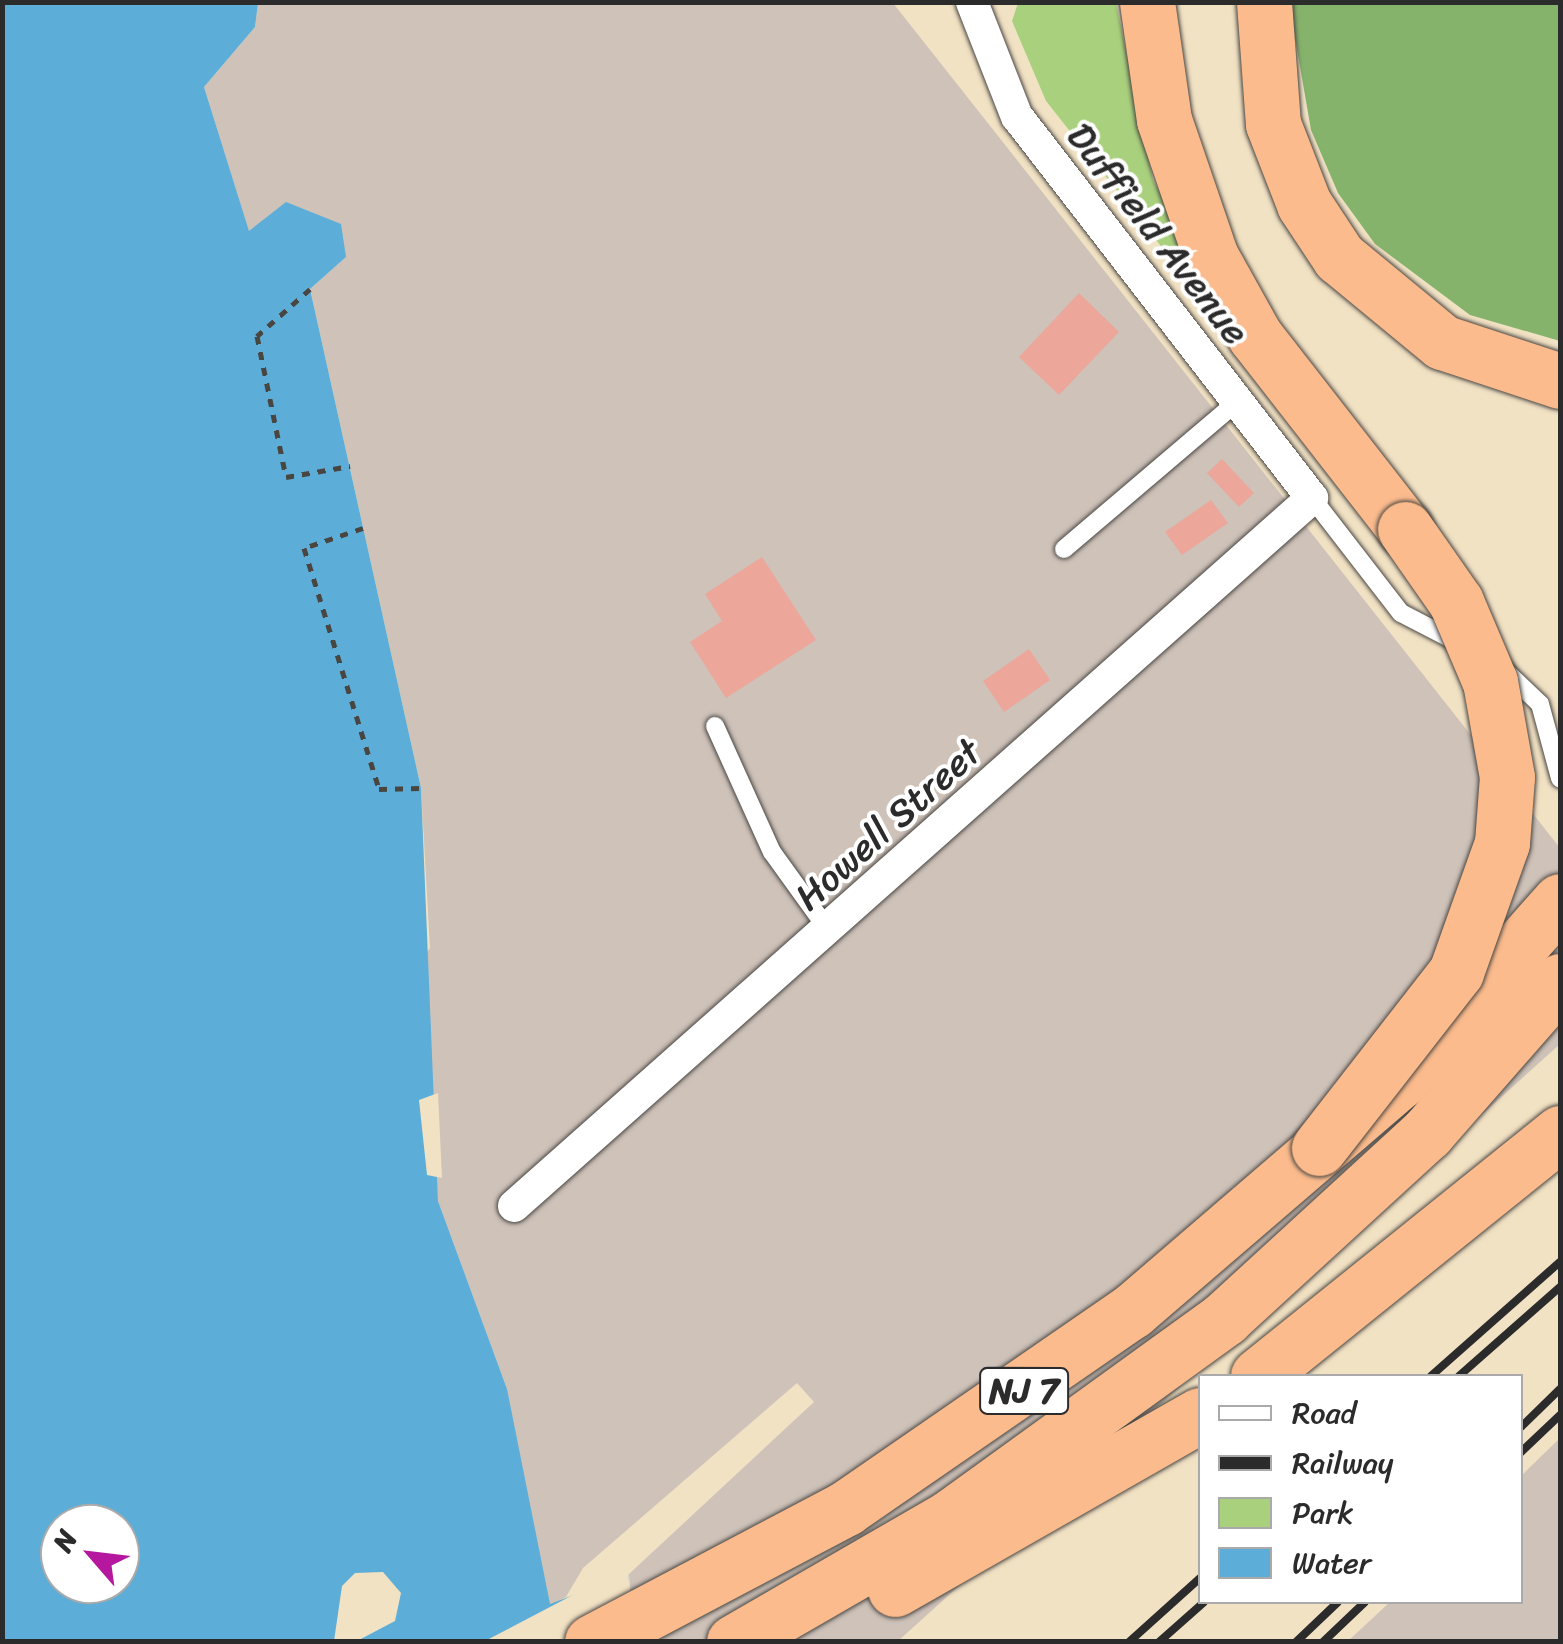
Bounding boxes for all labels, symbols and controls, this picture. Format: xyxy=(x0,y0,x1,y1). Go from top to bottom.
street label: Duffield Avenue xyxy=(1057,114,1259,354)
street label: Howell Street xyxy=(786,730,990,920)
road number: NJ 7 xyxy=(979,1361,1069,1421)
legend xyxy=(1198,1374,1523,1604)
text: Road xyxy=(1292,1386,1356,1440)
text: Railway xyxy=(1292,1436,1393,1490)
text: Park xyxy=(1292,1486,1354,1540)
north arrow xyxy=(40,1504,140,1604)
text: N xyxy=(39,1521,91,1561)
text: Water xyxy=(1292,1536,1371,1590)

